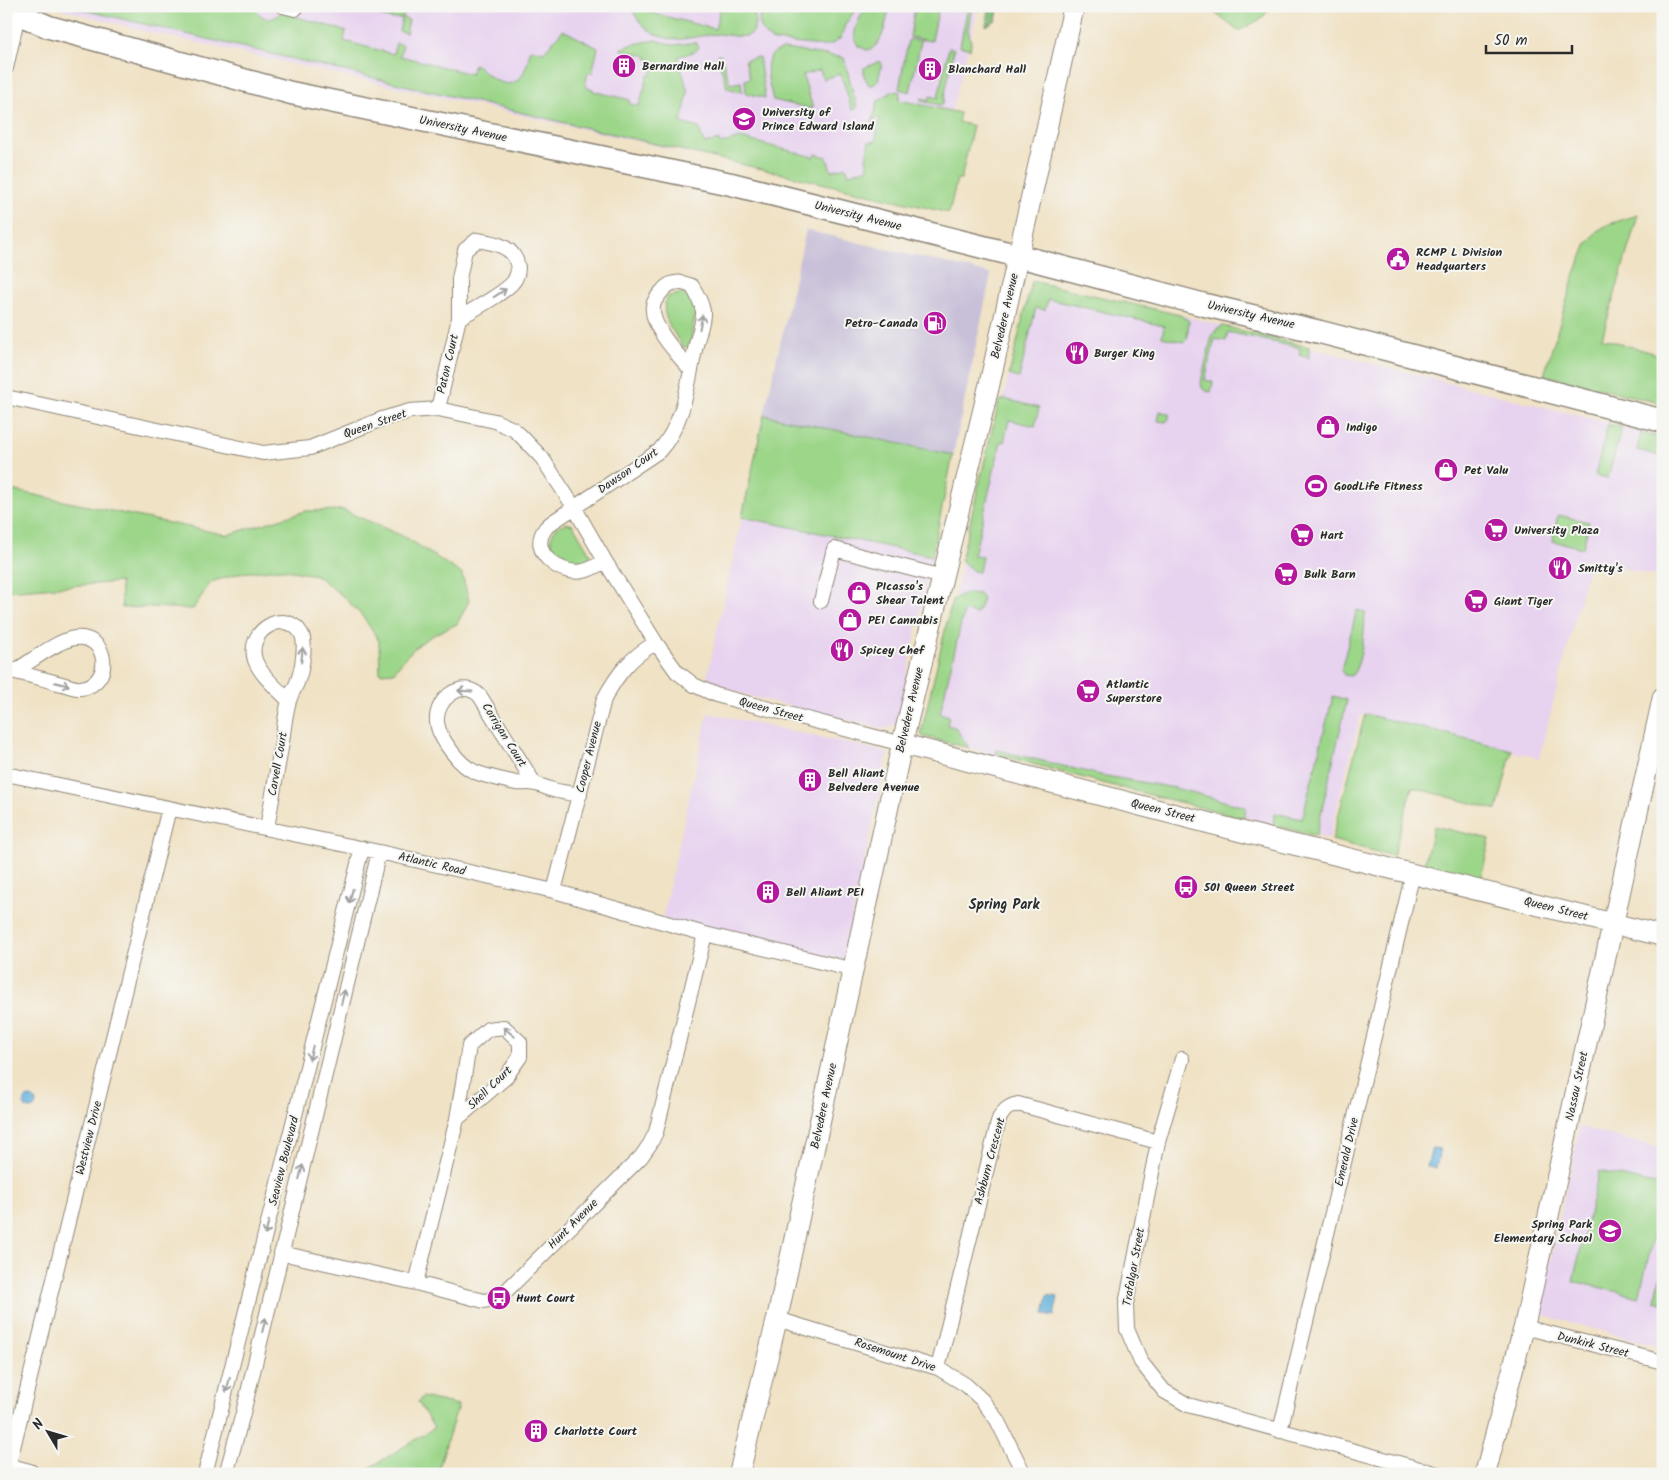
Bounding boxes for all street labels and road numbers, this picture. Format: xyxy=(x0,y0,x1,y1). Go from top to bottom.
street label: University Avenue xyxy=(417,110,509,148)
street label: University Avenue xyxy=(812,196,904,236)
street label: Belvedere Avenue xyxy=(986,271,1024,361)
street label: University Avenue xyxy=(1205,296,1297,334)
street label: Paton Court xyxy=(432,332,464,396)
street label: Queen Street xyxy=(341,404,410,444)
street label: Dawson Court xyxy=(594,443,662,499)
street label: Belvedere Avenue xyxy=(891,665,929,755)
street label: Queen Street xyxy=(737,692,806,728)
street label: Corrigan Court xyxy=(477,699,532,771)
street label: Cooper Avenue xyxy=(571,719,607,795)
street label: Carvell Court xyxy=(263,730,293,798)
street label: Queen Street xyxy=(1129,794,1198,828)
street label: Atlantic Road xyxy=(396,847,469,881)
street label: Queen Street xyxy=(1522,892,1591,926)
street label: Nassau Street xyxy=(1560,1049,1594,1123)
street label: Belvedere Avenue xyxy=(806,1061,842,1151)
street label: Shell Court xyxy=(463,1062,517,1114)
street label: Westview Drive xyxy=(71,1098,108,1177)
street label: Seaview Boulevard xyxy=(264,1113,305,1208)
street label: Ashburn Crescent xyxy=(969,1115,1011,1207)
street label: Emerald Drive xyxy=(1330,1115,1364,1188)
street label: Hunt Avenue xyxy=(543,1194,603,1254)
street label: Trafalgar Street xyxy=(1118,1226,1150,1308)
street label: Dunkirk Street xyxy=(1555,1327,1631,1363)
street label: Rosemount Drive xyxy=(852,1333,939,1377)

